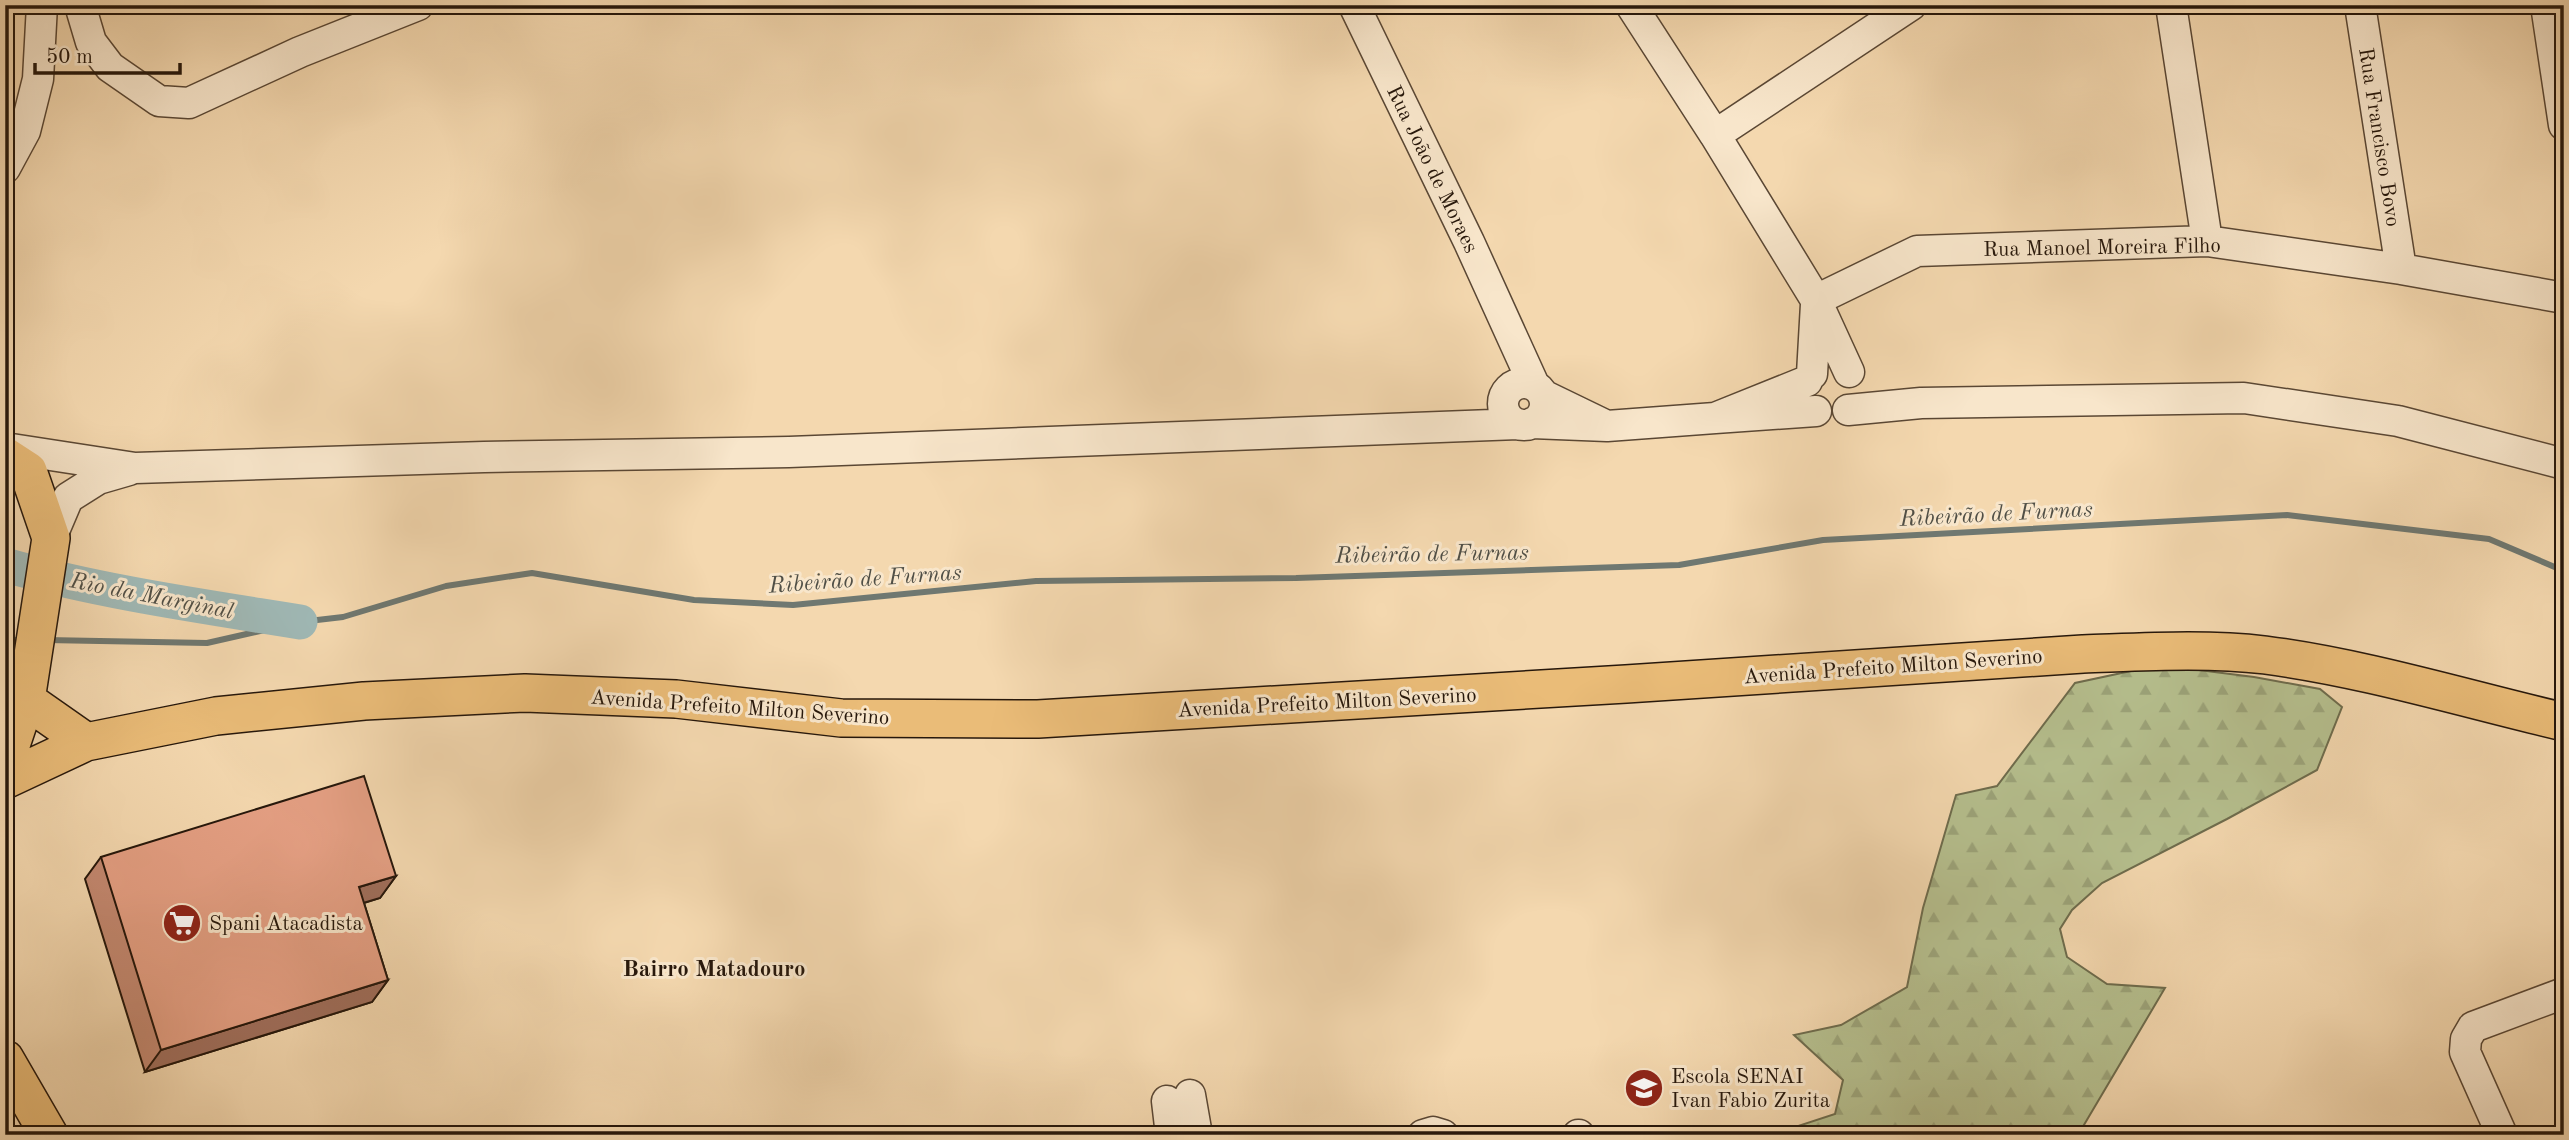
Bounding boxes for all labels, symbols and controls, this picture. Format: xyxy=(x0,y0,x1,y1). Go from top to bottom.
scale bar xyxy=(35,32,180,76)
street label: Rua Francisco Bovo xyxy=(2354,46,2403,228)
text: 50 m xyxy=(46,47,93,68)
street label: Rua João de Moraes xyxy=(1382,83,1481,257)
street label: Rua Manoel Moreira Filho xyxy=(1983,236,2221,261)
water label: Ribeirão de Furnas xyxy=(1898,498,2094,531)
water label: Ribeirão de Furnas xyxy=(1334,541,1529,568)
water label: Ribeirão de Furnas xyxy=(767,561,963,598)
water label: Rio da Marginal xyxy=(67,569,236,625)
street label: Avenida Prefeito Milton Severino xyxy=(1743,647,2043,688)
street label: Avenida Prefeito Milton Severino xyxy=(1177,685,1477,722)
street label: Avenida Prefeito Milton Severino xyxy=(590,688,890,729)
supermarket icon: Spani Atacadista xyxy=(161,902,203,944)
place label: Spani Atacadista xyxy=(209,914,363,935)
district label: Bairro Matadouro xyxy=(622,958,806,981)
school or university icon: Escola SENAI Ivan Fabio Zurita xyxy=(1623,1067,1665,1109)
place label: Escola SENAI Ivan Fabio Zurita xyxy=(1671,1067,1830,1112)

